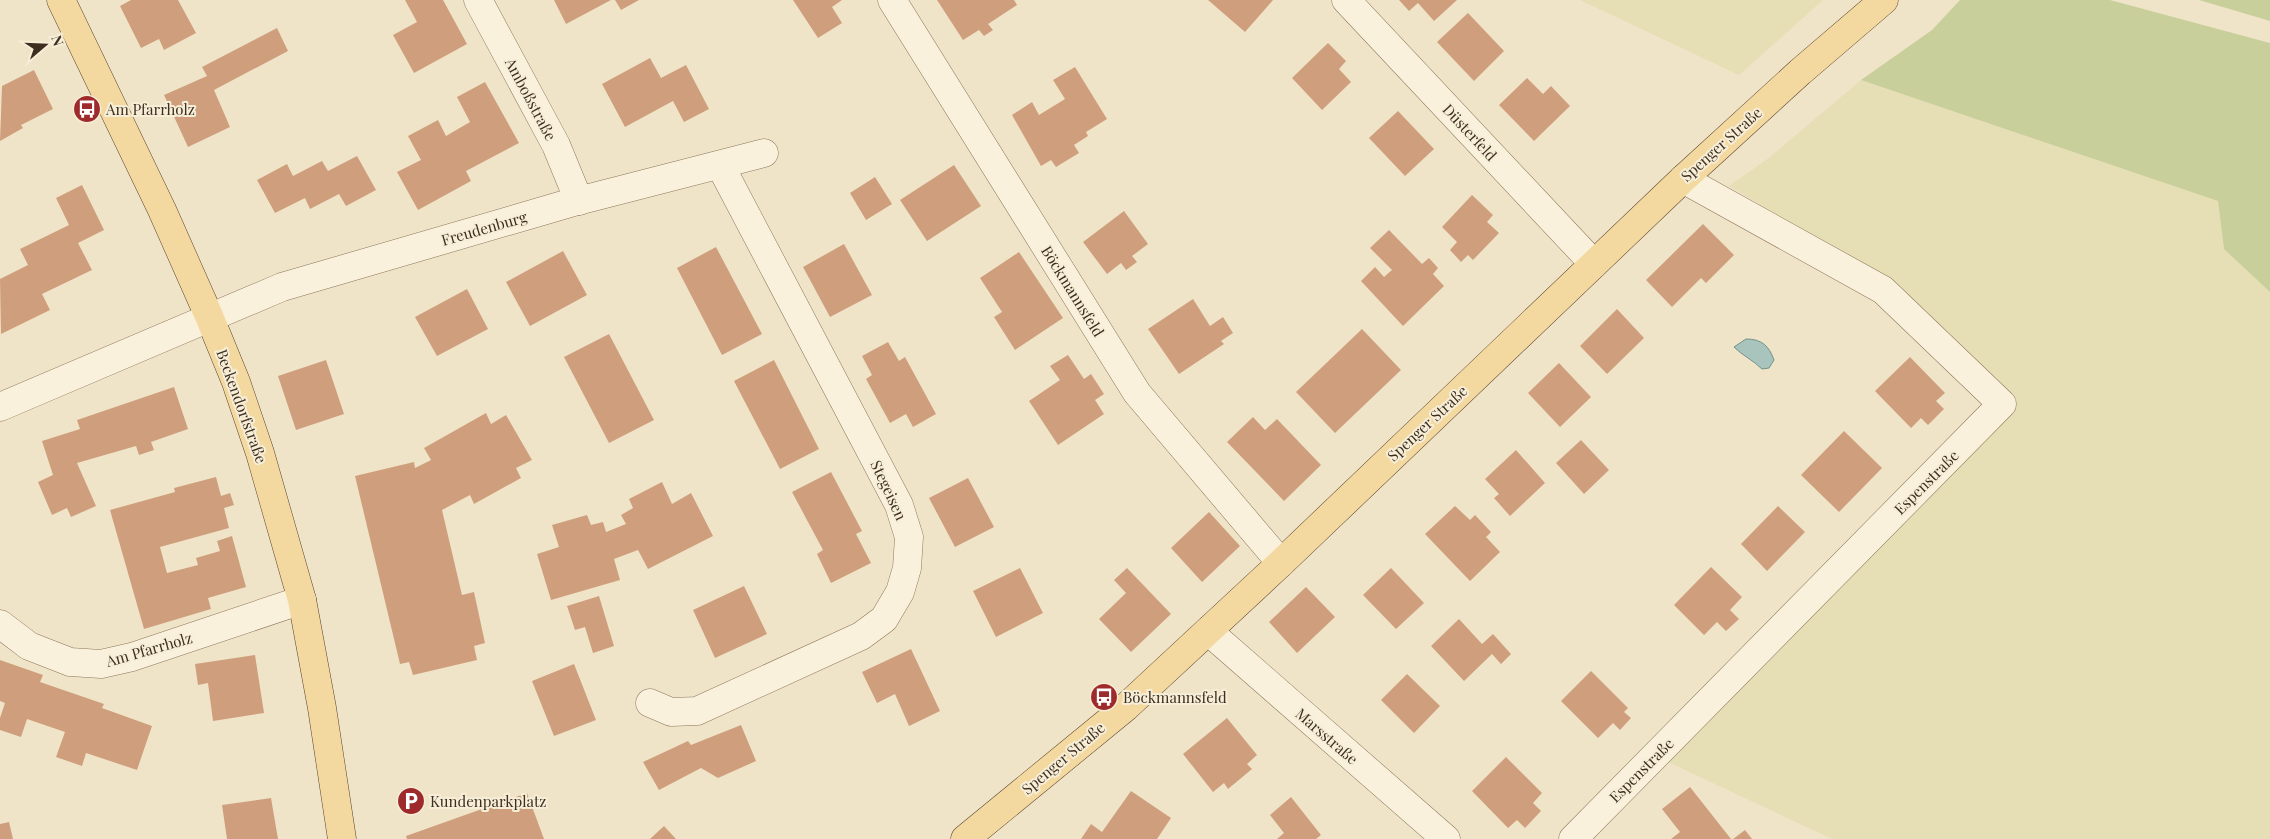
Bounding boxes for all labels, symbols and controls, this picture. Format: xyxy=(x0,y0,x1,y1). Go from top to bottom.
north arrow xyxy=(20,20,70,70)
text: N xyxy=(47,33,68,48)
street label: Amboßstraße xyxy=(500,53,561,144)
bus stop icon: Am Pfarrholz xyxy=(72,94,102,124)
place label: Am Pfarrholz xyxy=(105,99,195,119)
street label: Düsterfeld xyxy=(1438,99,1502,165)
street label: Spenger Straße xyxy=(1676,102,1766,186)
street label: Freudenburg xyxy=(439,206,529,250)
street label: Böckmannsfeld xyxy=(1037,242,1109,341)
street label: Beckendorfstraße xyxy=(212,346,272,466)
street label: Spenger Straße xyxy=(1383,381,1471,465)
street label: Espenstraße xyxy=(1889,445,1963,519)
street label: Stegeisen xyxy=(866,457,912,523)
street label: Am Pfarrholz xyxy=(103,627,194,671)
bus stop icon: Böckmannsfeld xyxy=(1089,682,1119,712)
place label: Böckmannsfeld xyxy=(1123,687,1227,707)
street label: Marsstraße xyxy=(1292,703,1362,769)
street label: Spenger Straße xyxy=(1017,717,1109,799)
street label: Espenstraße xyxy=(1604,733,1678,807)
parking icon: Kundenparkplatz xyxy=(396,786,426,816)
place label: Kundenparkplatz xyxy=(430,791,547,811)

